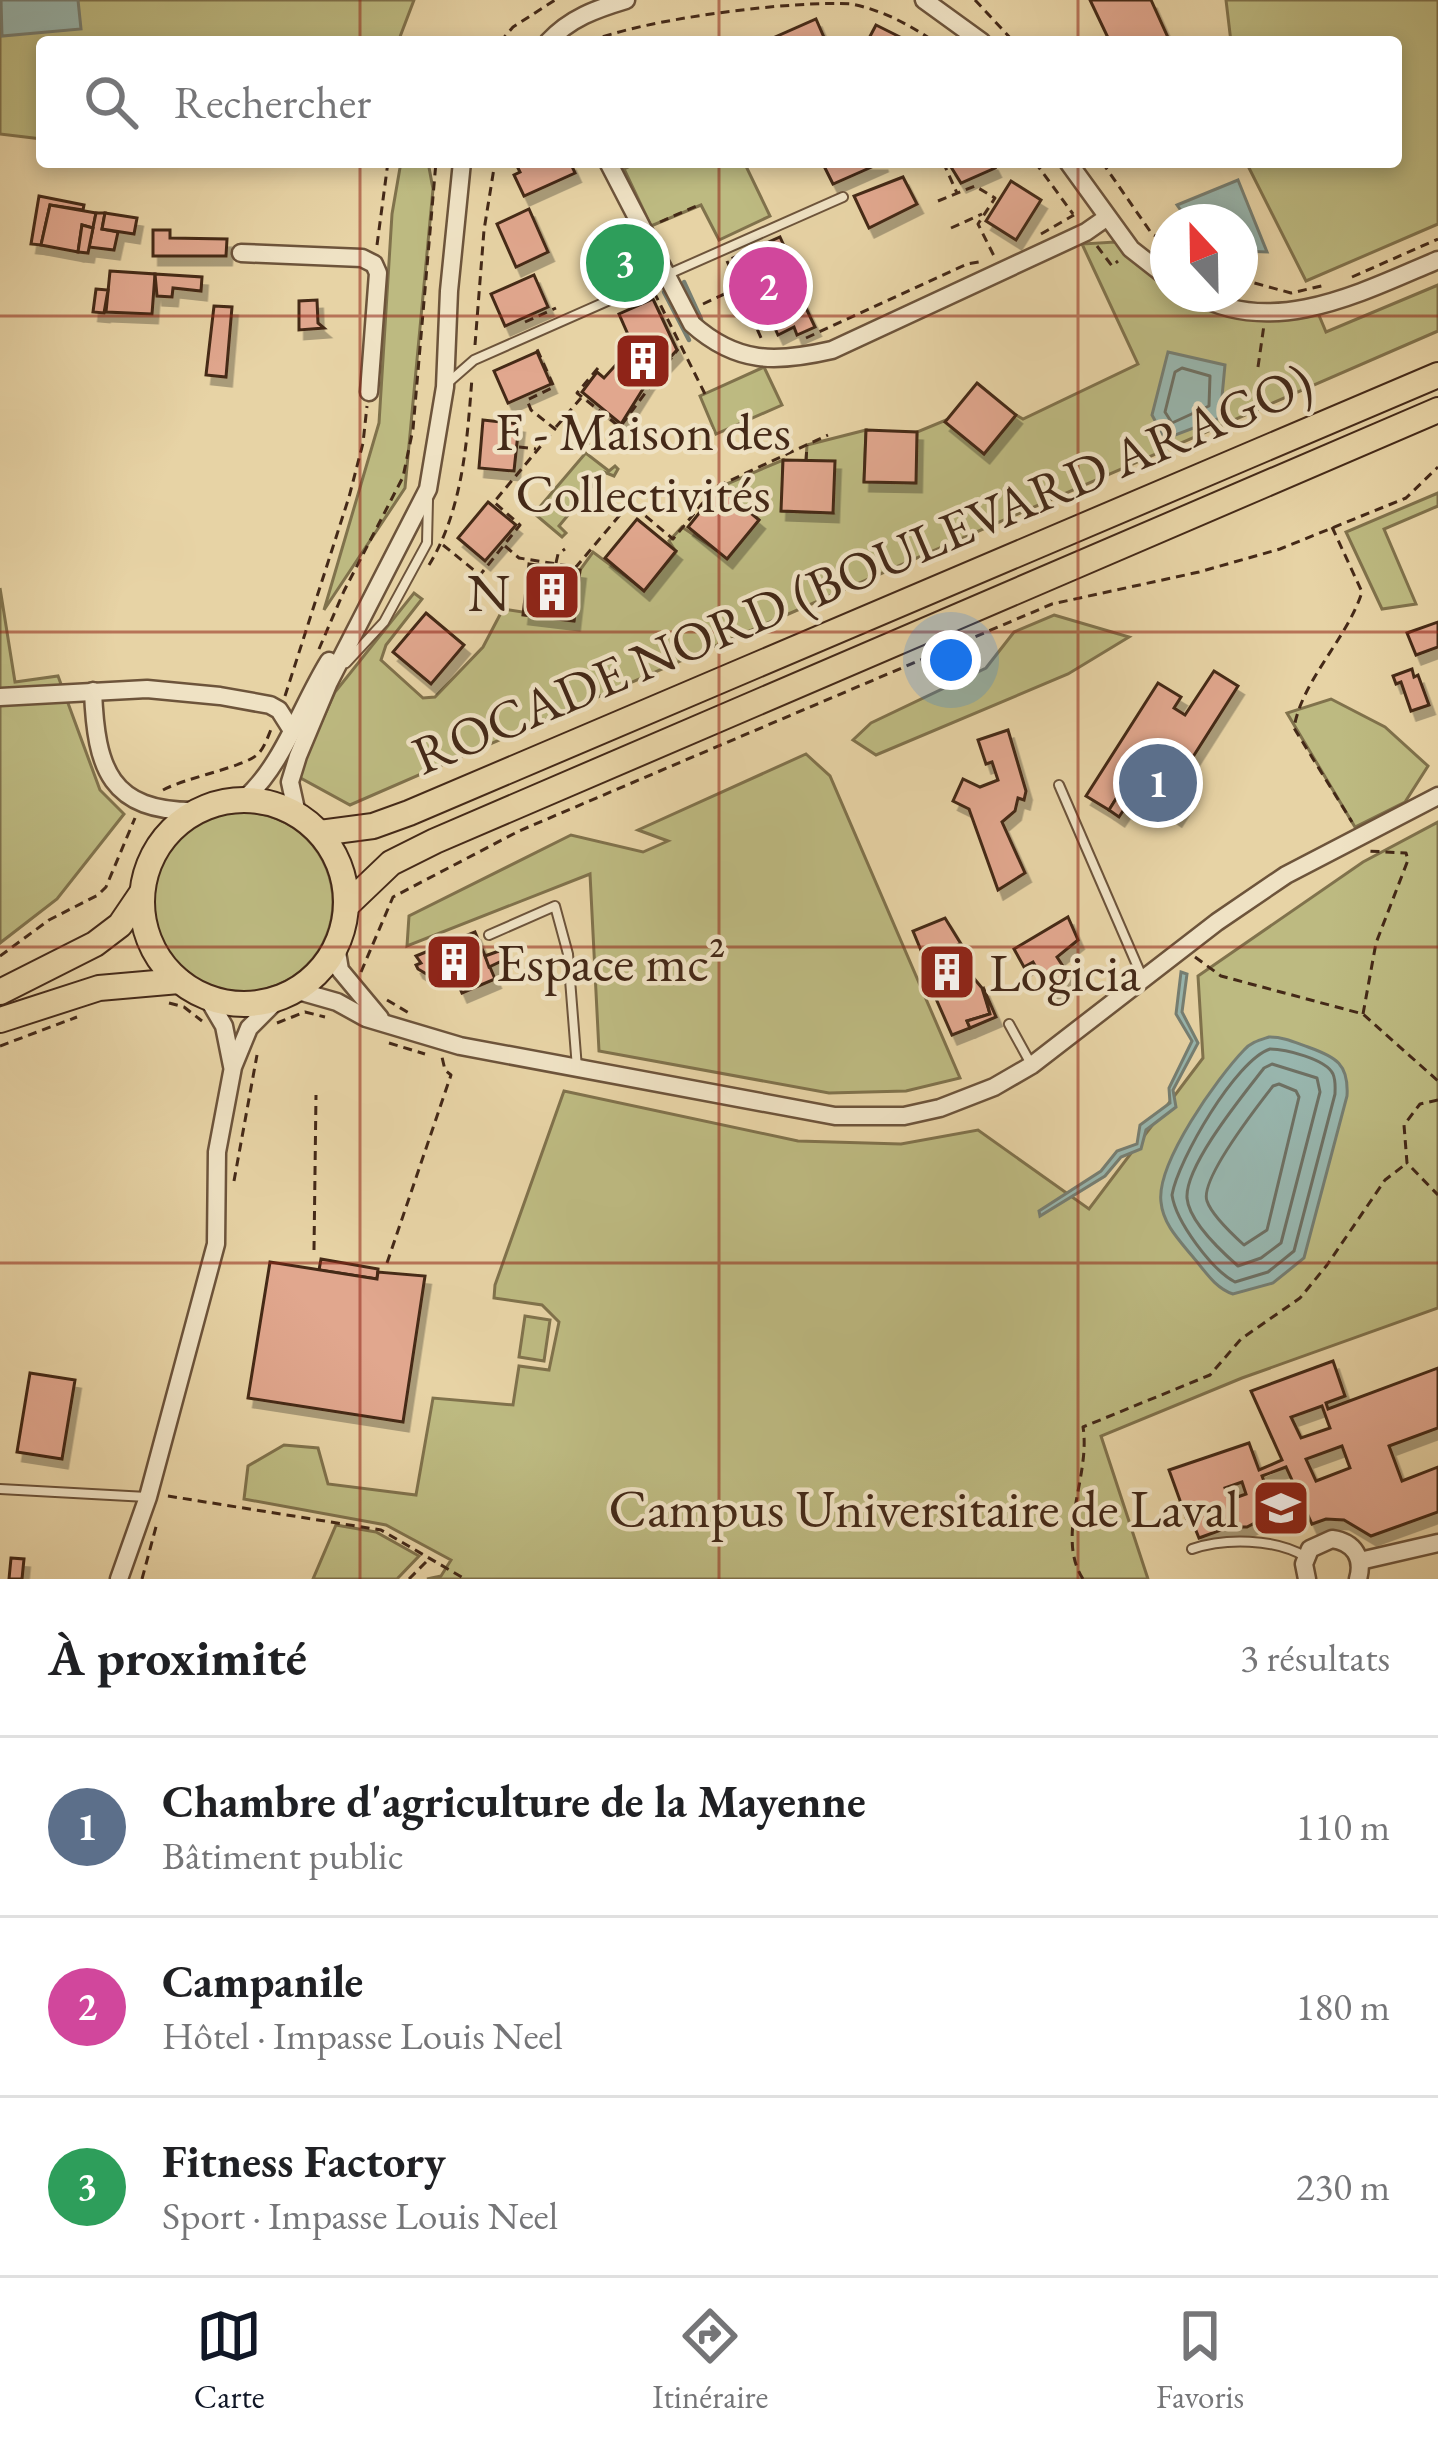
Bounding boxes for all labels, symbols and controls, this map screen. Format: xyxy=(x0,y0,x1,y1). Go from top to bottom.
search box xyxy=(36,36,1402,168)
icon: search xyxy=(78,69,144,135)
text: Rechercher xyxy=(174,73,371,131)
north arrow xyxy=(1150,204,1258,312)
pin: 3 xyxy=(586,218,664,308)
pin: 2 xyxy=(729,241,807,331)
building icon: F - Maison des Collectivités xyxy=(612,330,674,392)
street label: ROCADE NORD (BOULEVARD ARAGO) xyxy=(402,348,1322,788)
place label: F - Maison des Collectivités xyxy=(495,396,791,528)
place label: N xyxy=(467,560,510,624)
building icon: N xyxy=(521,561,583,623)
your location xyxy=(921,630,981,690)
pin: 1 xyxy=(1119,738,1197,828)
place label: Espace mc² xyxy=(496,927,725,997)
building icon: Espace mc² xyxy=(423,931,485,993)
place label: Logicia xyxy=(989,937,1141,1007)
building icon: Logicia xyxy=(916,941,978,1003)
place label: Campus Universitaire de Laval xyxy=(609,1473,1239,1543)
school or university icon: Campus Universitaire de Laval xyxy=(1250,1477,1312,1539)
text: À proximité xyxy=(48,1624,307,1690)
text: 3 résultats xyxy=(1240,1632,1390,1683)
text: Chambre d'agriculture de la Mayenne xyxy=(162,1772,866,1830)
text: 1 xyxy=(77,1801,97,1852)
text: 110 m xyxy=(1296,1801,1390,1852)
text: Bâtiment public xyxy=(162,1830,404,1881)
text: Campanile xyxy=(162,1952,363,2010)
text: 2 xyxy=(77,1981,97,2032)
text: 180 m xyxy=(1296,1981,1390,2032)
text: Hôtel · Impasse Louis Neel xyxy=(162,2010,563,2061)
text: Fitness Factory xyxy=(162,2132,446,2190)
text: 3 xyxy=(77,2161,97,2212)
text: 230 m xyxy=(1296,2161,1390,2212)
text: Sport · Impasse Louis Neel xyxy=(162,2190,558,2241)
tab: Carte xyxy=(194,2303,265,2418)
tab: Itinéraire xyxy=(652,2303,768,2418)
tab: Favoris xyxy=(1156,2303,1244,2418)

